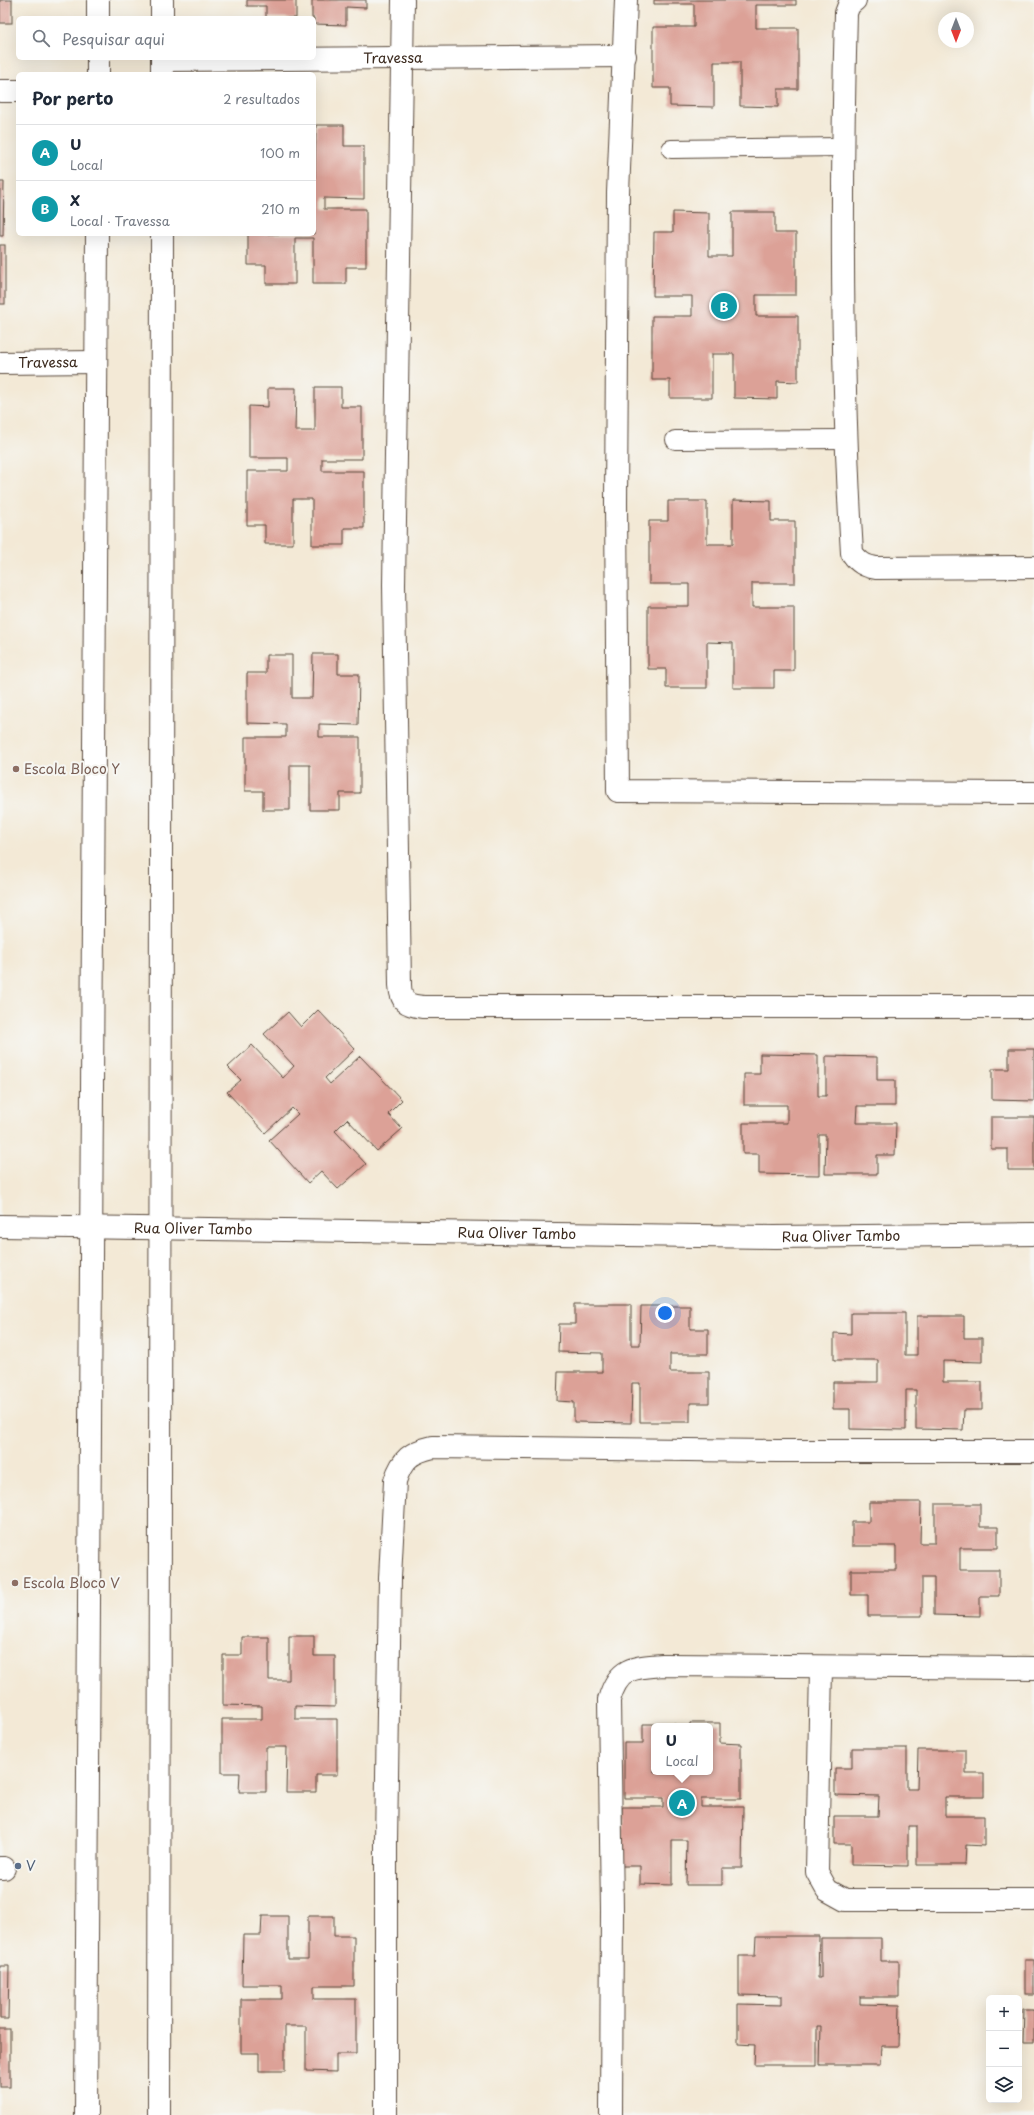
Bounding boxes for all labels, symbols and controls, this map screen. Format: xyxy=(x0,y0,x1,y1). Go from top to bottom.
north arrow xyxy=(938,12,974,48)
search box xyxy=(16,16,316,60)
icon: search xyxy=(30,27,52,49)
text: Pesquisar aqui xyxy=(62,27,165,50)
street label: Travessa xyxy=(363,47,423,68)
text: Por perto xyxy=(32,85,113,111)
text: 2 resultados xyxy=(223,89,300,108)
text: U xyxy=(70,132,81,155)
text: A xyxy=(40,143,50,162)
text: 100 m xyxy=(260,143,300,162)
text: Local xyxy=(70,155,103,174)
text: X xyxy=(70,188,80,211)
text: B xyxy=(41,199,49,218)
text: 210 m xyxy=(261,199,300,218)
text: Local · Travessa xyxy=(70,211,170,230)
pin: B xyxy=(711,291,737,321)
street label: Travessa xyxy=(18,351,78,373)
place label: Escola Bloco Y xyxy=(24,758,120,779)
marker: Escola Bloco Y xyxy=(11,764,21,774)
street label: Rua Oliver Tambo xyxy=(134,1217,253,1240)
street label: Rua Oliver Tambo xyxy=(458,1221,577,1244)
street label: Rua Oliver Tambo xyxy=(782,1225,901,1247)
your location xyxy=(655,1303,675,1323)
place label: Escola Bloco V xyxy=(23,1572,120,1593)
marker: Escola Bloco V xyxy=(10,1578,20,1588)
popup xyxy=(651,1723,713,1775)
text: U xyxy=(666,1728,677,1751)
text: Local xyxy=(666,1751,698,1770)
pin: A xyxy=(669,1788,695,1818)
place label: V xyxy=(26,1855,36,1876)
marker: V xyxy=(13,1861,23,1871)
map controls xyxy=(986,1995,1022,2103)
button: + xyxy=(986,1995,1022,2031)
button: − xyxy=(986,2031,1022,2067)
button: layers xyxy=(986,2067,1022,2103)

